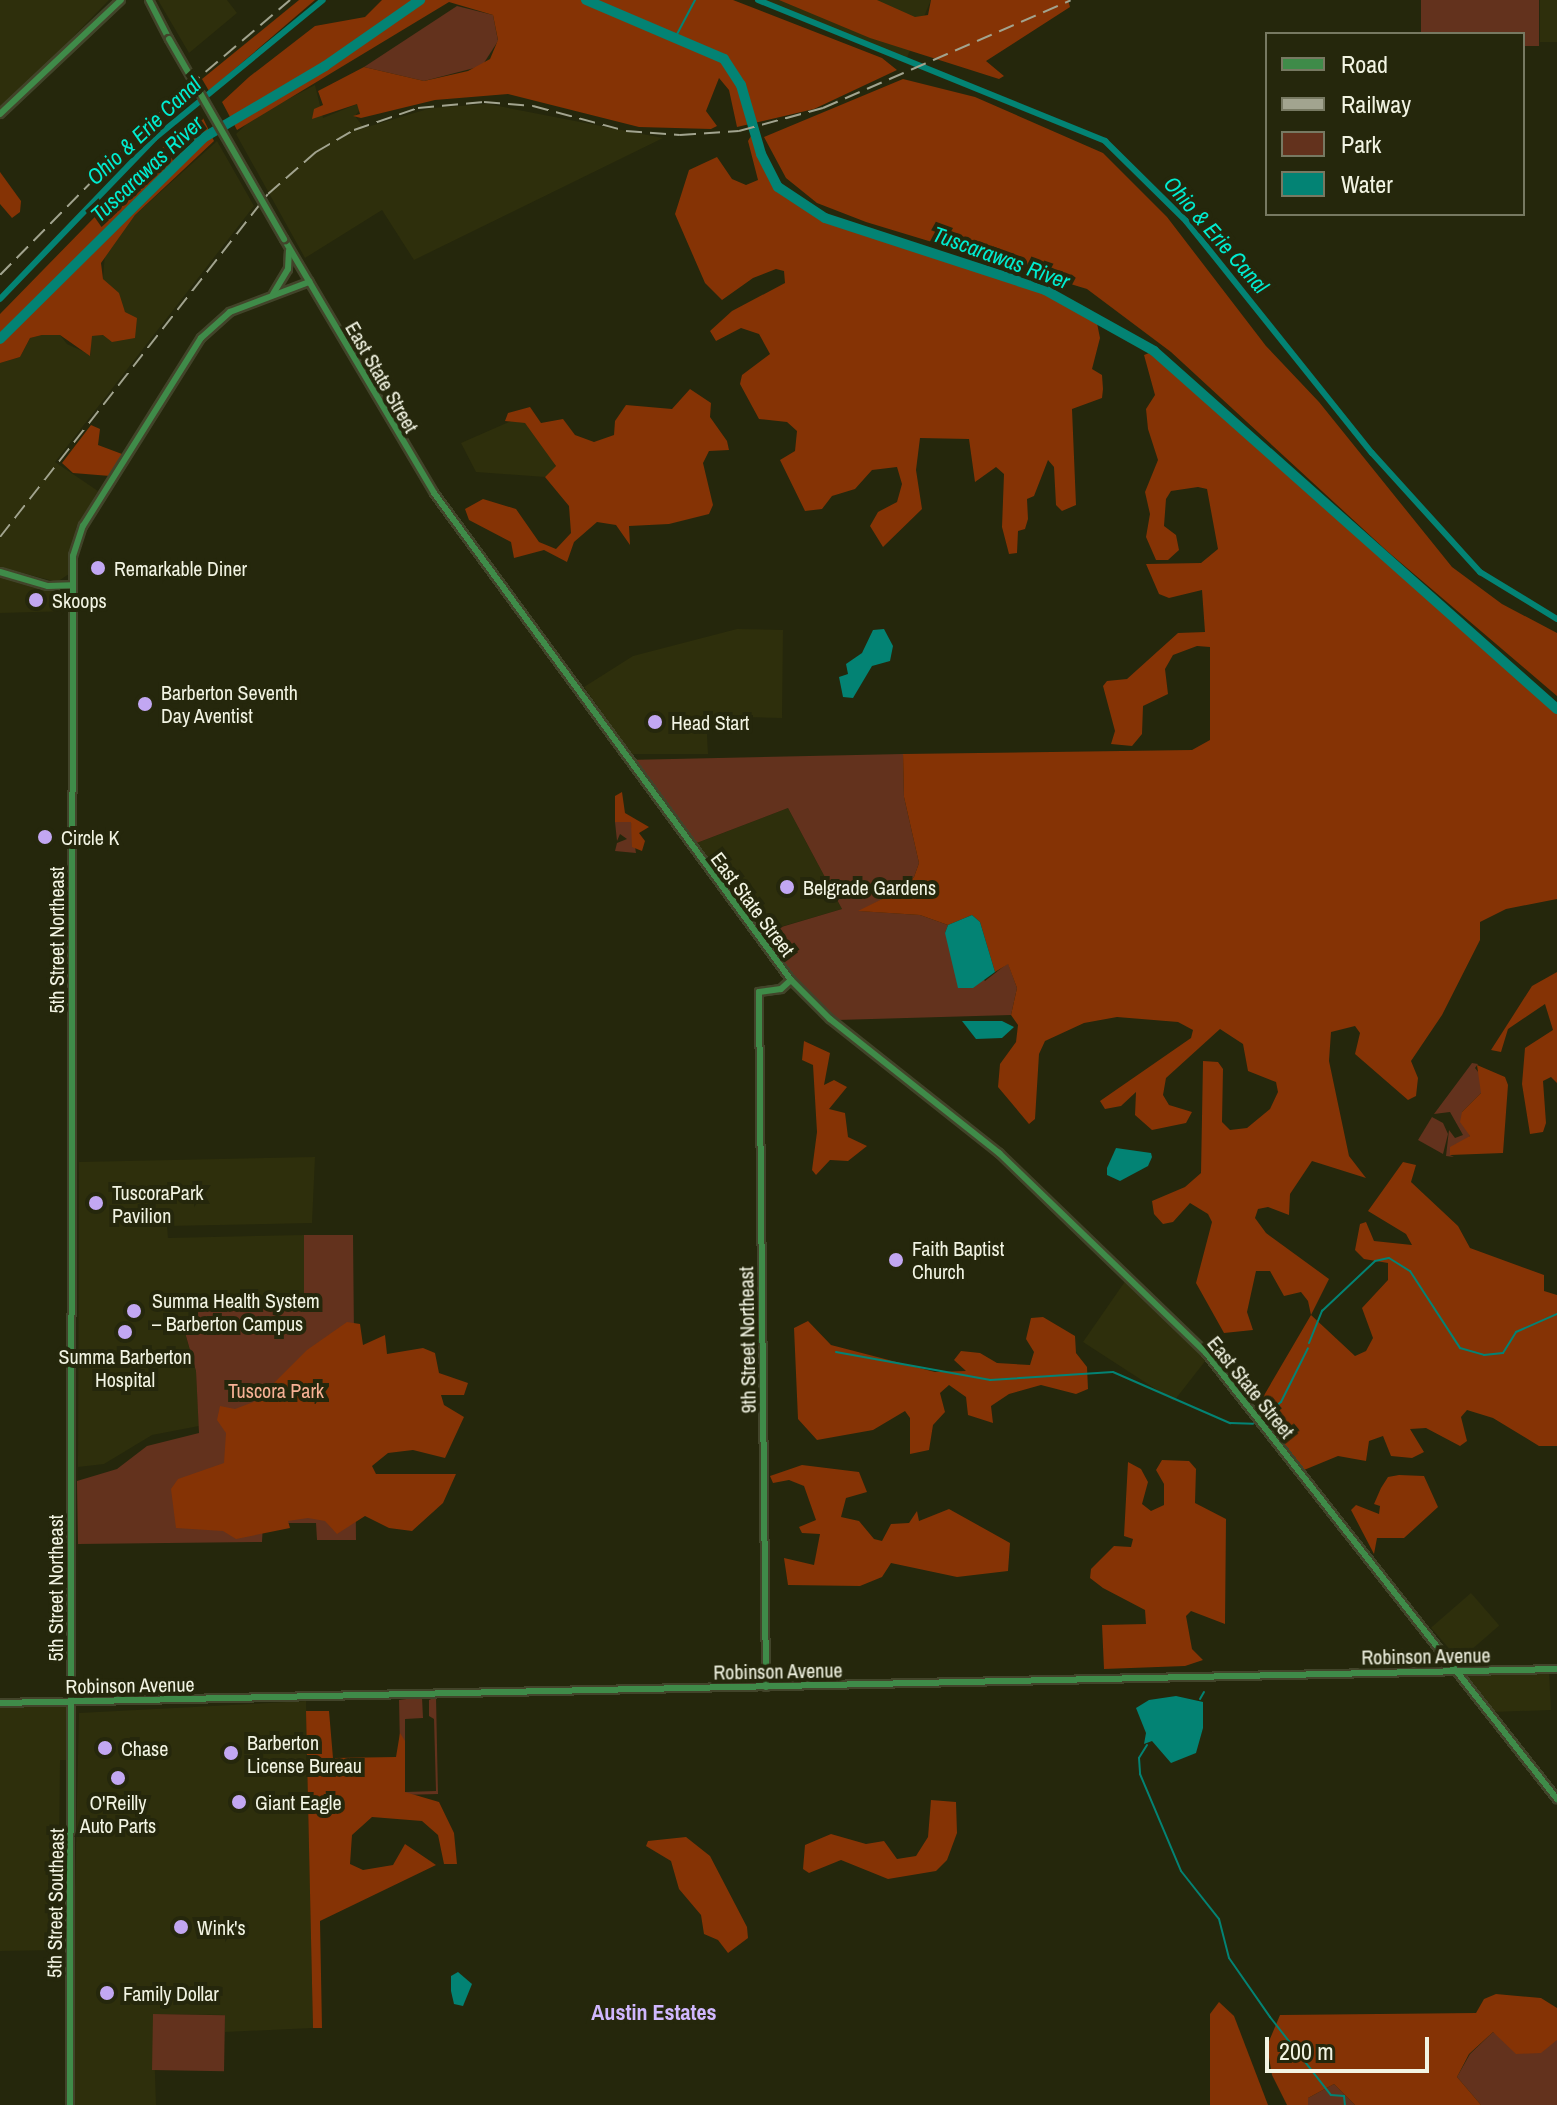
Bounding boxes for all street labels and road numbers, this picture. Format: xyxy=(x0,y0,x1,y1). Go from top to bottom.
street label: East State Street xyxy=(341,317,423,437)
street label: East State Street xyxy=(706,847,800,961)
street label: 5th Street Northeast xyxy=(44,867,68,1013)
street label: 9th Street Northeast xyxy=(734,1266,760,1414)
street label: East State Street xyxy=(1203,1331,1299,1443)
street label: 5th Street Northeast xyxy=(43,1515,67,1661)
street label: Robinson Avenue xyxy=(1361,1643,1491,1669)
street label: Robinson Avenue xyxy=(713,1658,843,1684)
street label: Robinson Avenue xyxy=(65,1672,195,1698)
street label: 5th Street Southeast xyxy=(42,1828,68,1978)

